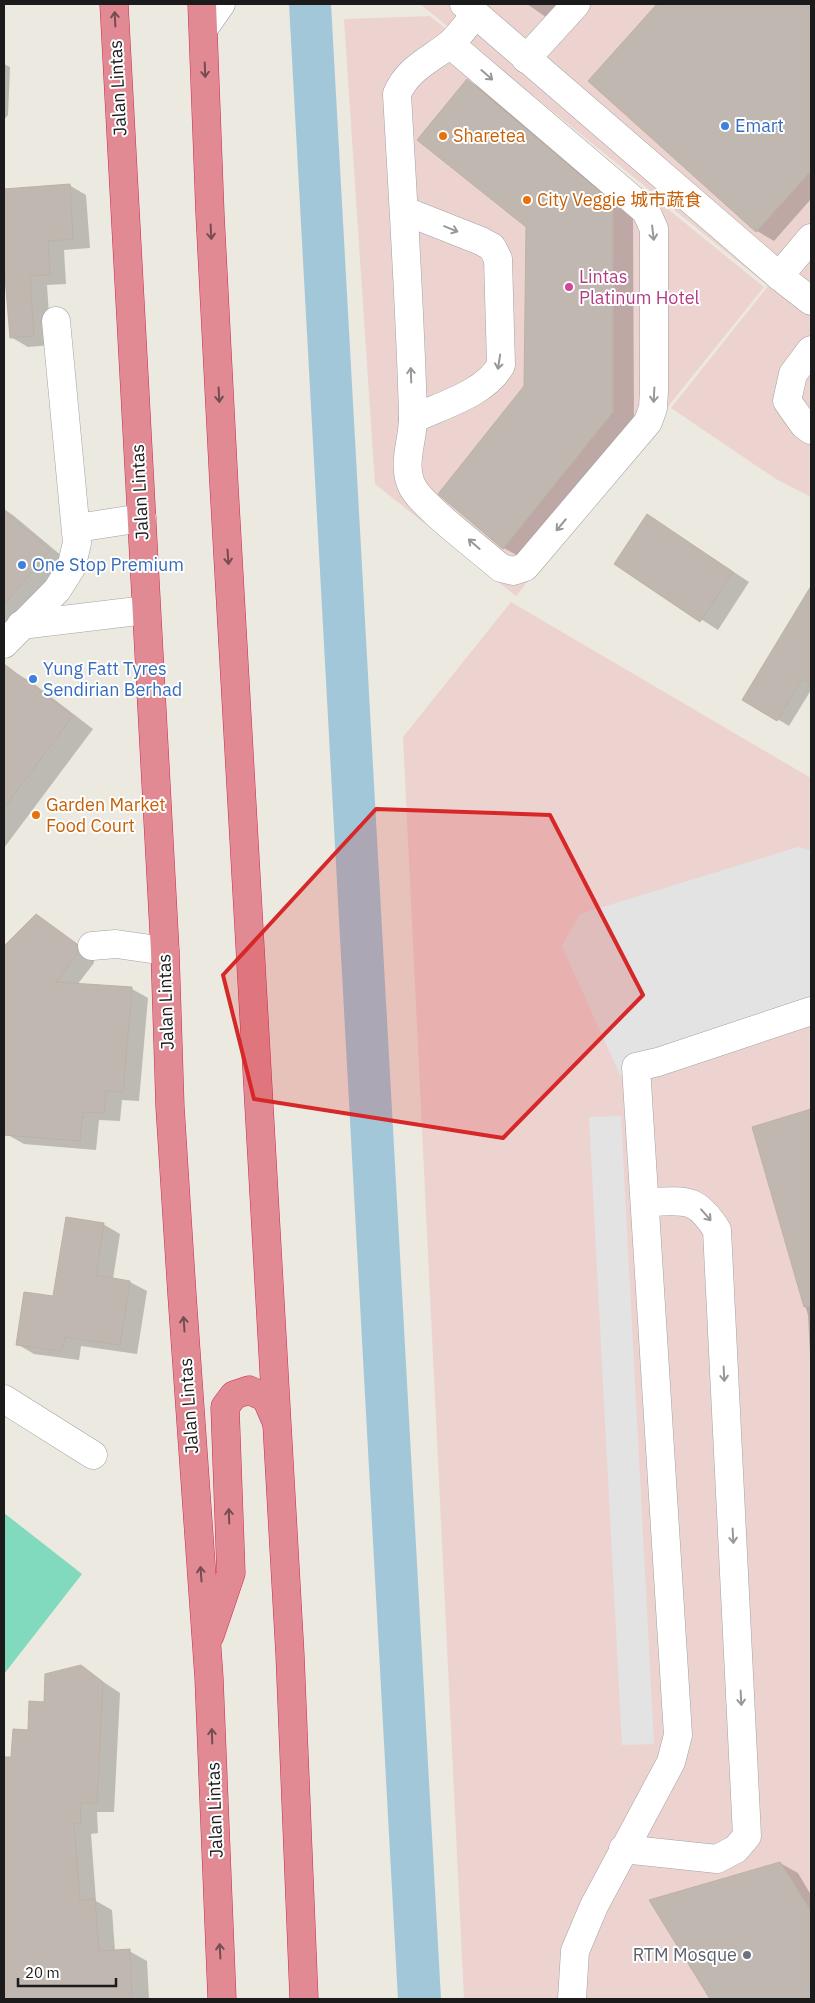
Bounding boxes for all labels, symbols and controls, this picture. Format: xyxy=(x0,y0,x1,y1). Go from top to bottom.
one-way arrow xyxy=(110,12,119,28)
street label: Jalan Lintas xyxy=(103,39,132,137)
one-way arrow xyxy=(201,62,210,78)
one-way arrow xyxy=(480,70,493,81)
place label: Emart xyxy=(735,114,784,137)
marker: Emart xyxy=(719,120,731,132)
place label: Sharetea xyxy=(453,124,526,147)
marker: Sharetea xyxy=(437,130,449,142)
place label: City Veggie 城市蔬食 xyxy=(537,188,702,211)
marker: City Veggie 城市蔬食 xyxy=(521,194,533,206)
one-way arrow xyxy=(206,224,215,240)
one-way arrow xyxy=(443,225,458,234)
one-way arrow xyxy=(648,225,658,241)
place label: Lintas Platinum Hotel xyxy=(579,265,700,309)
marker: Lintas Platinum Hotel xyxy=(563,281,575,293)
one-way arrow xyxy=(494,354,504,370)
one-way arrow xyxy=(407,368,416,384)
one-way arrow xyxy=(215,386,224,402)
one-way arrow xyxy=(649,387,658,403)
street label: Jalan Lintas xyxy=(125,443,154,541)
one-way arrow xyxy=(555,518,567,531)
one-way arrow xyxy=(467,539,480,550)
one-way arrow xyxy=(224,549,233,565)
place label: One Stop Premium xyxy=(32,553,184,576)
marker: One Stop Premium xyxy=(16,559,28,571)
place label: Yung Fatt Tyres Sendirian Berhad xyxy=(43,657,182,701)
marker: Yung Fatt Tyres Sendirian Berhad xyxy=(27,673,39,685)
place label: Garden Market Food Court xyxy=(46,793,166,837)
marker: Garden Market Food Court xyxy=(30,809,42,821)
street label: Jalan Lintas xyxy=(152,954,179,1050)
one-way arrow xyxy=(700,1208,711,1221)
one-way arrow xyxy=(179,1316,188,1332)
street label: Jalan Lintas xyxy=(174,1357,203,1455)
one-way arrow xyxy=(720,1365,729,1381)
one-way arrow xyxy=(224,1508,234,1524)
one-way arrow xyxy=(728,1528,737,1544)
one-way arrow xyxy=(196,1566,206,1582)
one-way arrow xyxy=(737,1690,746,1706)
one-way arrow xyxy=(207,1728,216,1744)
street label: Jalan Lintas xyxy=(201,1762,228,1858)
one-way arrow xyxy=(216,1943,225,1959)
place label: RTM Mosque xyxy=(633,1943,737,1966)
marker: RTM Mosque xyxy=(741,1949,753,1961)
scale bar xyxy=(18,1956,115,1988)
text: 20 m xyxy=(25,1963,60,1982)

